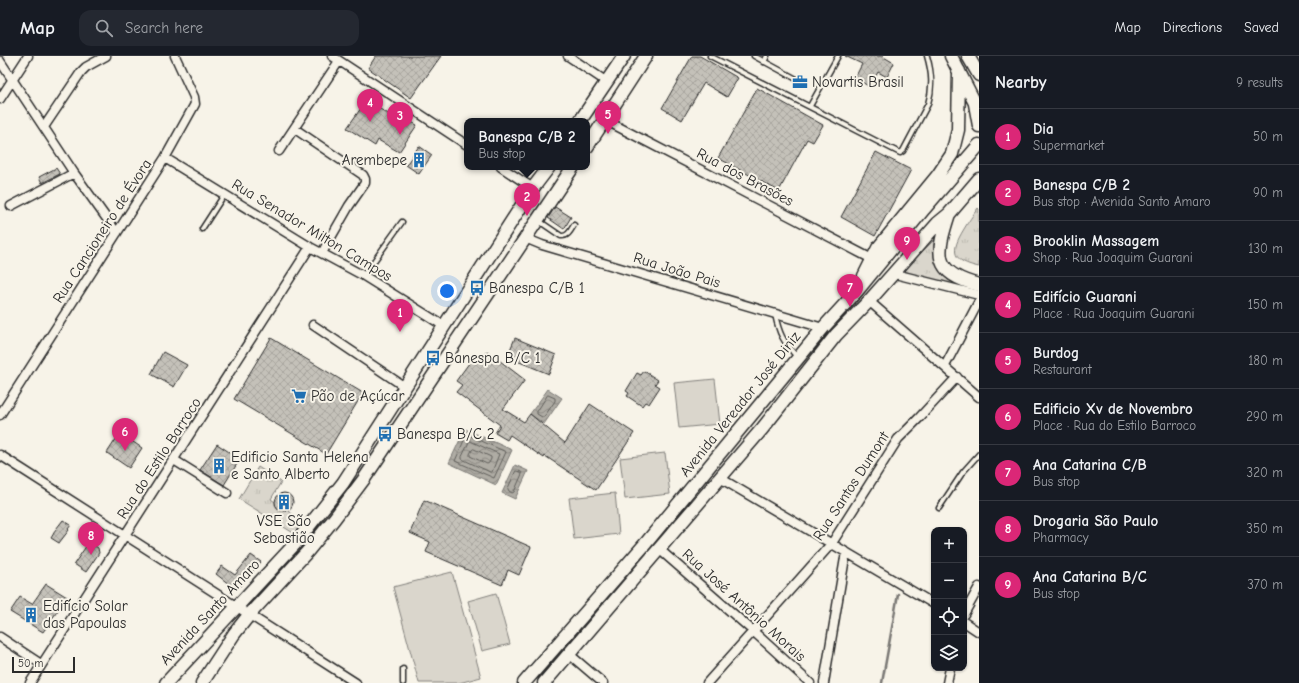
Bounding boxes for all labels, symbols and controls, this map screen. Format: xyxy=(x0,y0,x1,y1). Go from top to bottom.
search box xyxy=(79,10,359,46)
text: Map xyxy=(20,17,55,39)
icon: search xyxy=(93,17,115,39)
text: Search here xyxy=(125,19,203,37)
text: Map xyxy=(1114,19,1141,36)
text: Directions xyxy=(1163,19,1222,36)
text: Saved xyxy=(1244,19,1279,36)
office icon: Novartis Brasil xyxy=(791,73,809,91)
place label: Novartis Brasil xyxy=(812,73,904,91)
text: Nearby xyxy=(995,73,1046,92)
text: 9 results xyxy=(1236,75,1283,90)
pin: 4 xyxy=(357,89,383,122)
pin: 5 xyxy=(595,101,621,134)
pin: 3 xyxy=(387,102,413,135)
popup xyxy=(464,118,590,170)
text: Dia xyxy=(1033,120,1054,138)
text: Banespa C/B 2 xyxy=(478,128,576,146)
text: 1 xyxy=(1005,129,1011,144)
text: 50 m xyxy=(1253,129,1283,144)
text: Supermarket xyxy=(1033,138,1104,153)
street label: Rua dos Brasões xyxy=(694,144,796,210)
text: Bus stop xyxy=(478,146,525,161)
place label: Arembepe xyxy=(342,151,407,169)
building icon: Arembepe xyxy=(410,151,428,169)
street label: Rua Cancioneiro de Évora xyxy=(48,155,155,306)
street label: Rua Senador Milton Campos xyxy=(229,175,395,285)
text: Banespa C/B 2 xyxy=(1033,176,1130,194)
pin: 2 xyxy=(514,183,540,216)
text: 2 xyxy=(1005,185,1011,200)
text: 90 m xyxy=(1253,185,1283,200)
text: Bus stop · Avenida Santo Amaro xyxy=(1033,194,1211,209)
pin: 9 xyxy=(894,227,920,260)
text: Brooklin Massagem xyxy=(1033,232,1159,250)
text: 3 xyxy=(1005,241,1011,256)
text: 130 m xyxy=(1248,241,1283,256)
street label: Rua João Pais xyxy=(631,248,723,292)
text: Shop · Rua Joaquim Guarani xyxy=(1033,250,1193,265)
pin: 7 xyxy=(837,274,863,307)
bus stop icon: Banespa C/B 1 xyxy=(468,279,486,297)
place label: Banespa C/B 1 xyxy=(489,279,585,297)
your location xyxy=(437,281,457,301)
text: Edifício Guarani xyxy=(1033,288,1137,306)
text: 4 xyxy=(1005,297,1011,312)
text: 150 m xyxy=(1248,297,1283,312)
pin: 1 xyxy=(387,299,413,332)
text: Place · Rua Joaquim Guarani xyxy=(1033,306,1194,321)
street label: Avenida Vereador José Diniz xyxy=(676,327,804,480)
text: Burdog xyxy=(1033,344,1079,362)
bus stop icon: Banespa B/C 1 xyxy=(424,349,442,367)
place label: Banespa B/C 1 xyxy=(445,349,541,367)
text: 5 xyxy=(1005,353,1011,368)
text: 180 m xyxy=(1248,353,1283,368)
text: Restaurant xyxy=(1033,362,1092,377)
supermarket icon: Pão de Açúcar xyxy=(290,387,308,405)
place label: Pão de Açúcar xyxy=(311,387,405,405)
street label: Rua do Estilo Barroco xyxy=(113,394,205,522)
text: Edificio Xv de Novembro xyxy=(1033,400,1193,418)
text: 6 xyxy=(1005,409,1011,424)
text: 290 m xyxy=(1246,409,1283,424)
pin: 6 xyxy=(112,418,138,451)
text: Place · Rua do Estilo Barroco xyxy=(1033,418,1196,433)
bus stop icon: Banespa B/C 2 xyxy=(376,425,394,443)
place label: Banespa B/C 2 xyxy=(397,425,495,443)
street label: Rua Santos Dumont xyxy=(809,427,893,544)
place label: Edificio Santa Helena e Santo Alberto xyxy=(231,448,369,483)
text: Ana Catarina C/B xyxy=(1033,456,1147,474)
building icon: Edificio Santa Helena e Santo Alberto xyxy=(210,457,228,475)
text: 7 xyxy=(1005,465,1011,480)
text: 320 m xyxy=(1247,465,1283,480)
text: Bus stop xyxy=(1033,474,1080,489)
building icon: VSE São Sebastião xyxy=(275,493,293,511)
place label: VSE São Sebastião xyxy=(253,512,315,547)
text: Drogaria São Paulo xyxy=(1033,512,1158,530)
text: 8 xyxy=(1005,521,1011,536)
text: 350 m xyxy=(1246,521,1283,536)
pin: 8 xyxy=(78,522,104,555)
map controls xyxy=(931,527,967,671)
button: + xyxy=(931,527,967,563)
text: Pharmacy xyxy=(1033,530,1089,545)
street label: Rua José Antônio Morais xyxy=(679,545,809,665)
street label: Avenida Santo Amaro xyxy=(156,555,264,669)
button: − xyxy=(931,563,967,599)
text: Ana Catarina B/C xyxy=(1033,568,1147,586)
text: 9 xyxy=(1005,577,1011,592)
text: 370 m xyxy=(1247,577,1283,592)
text: Bus stop xyxy=(1033,586,1080,601)
place label: Edifício Solar das Papoulas xyxy=(43,597,128,632)
button: locate xyxy=(931,599,967,635)
building icon: Edifício Solar das Papoulas xyxy=(22,606,40,624)
button: layers xyxy=(931,635,967,671)
scale bar xyxy=(12,655,75,674)
text: 50 m xyxy=(18,657,43,670)

